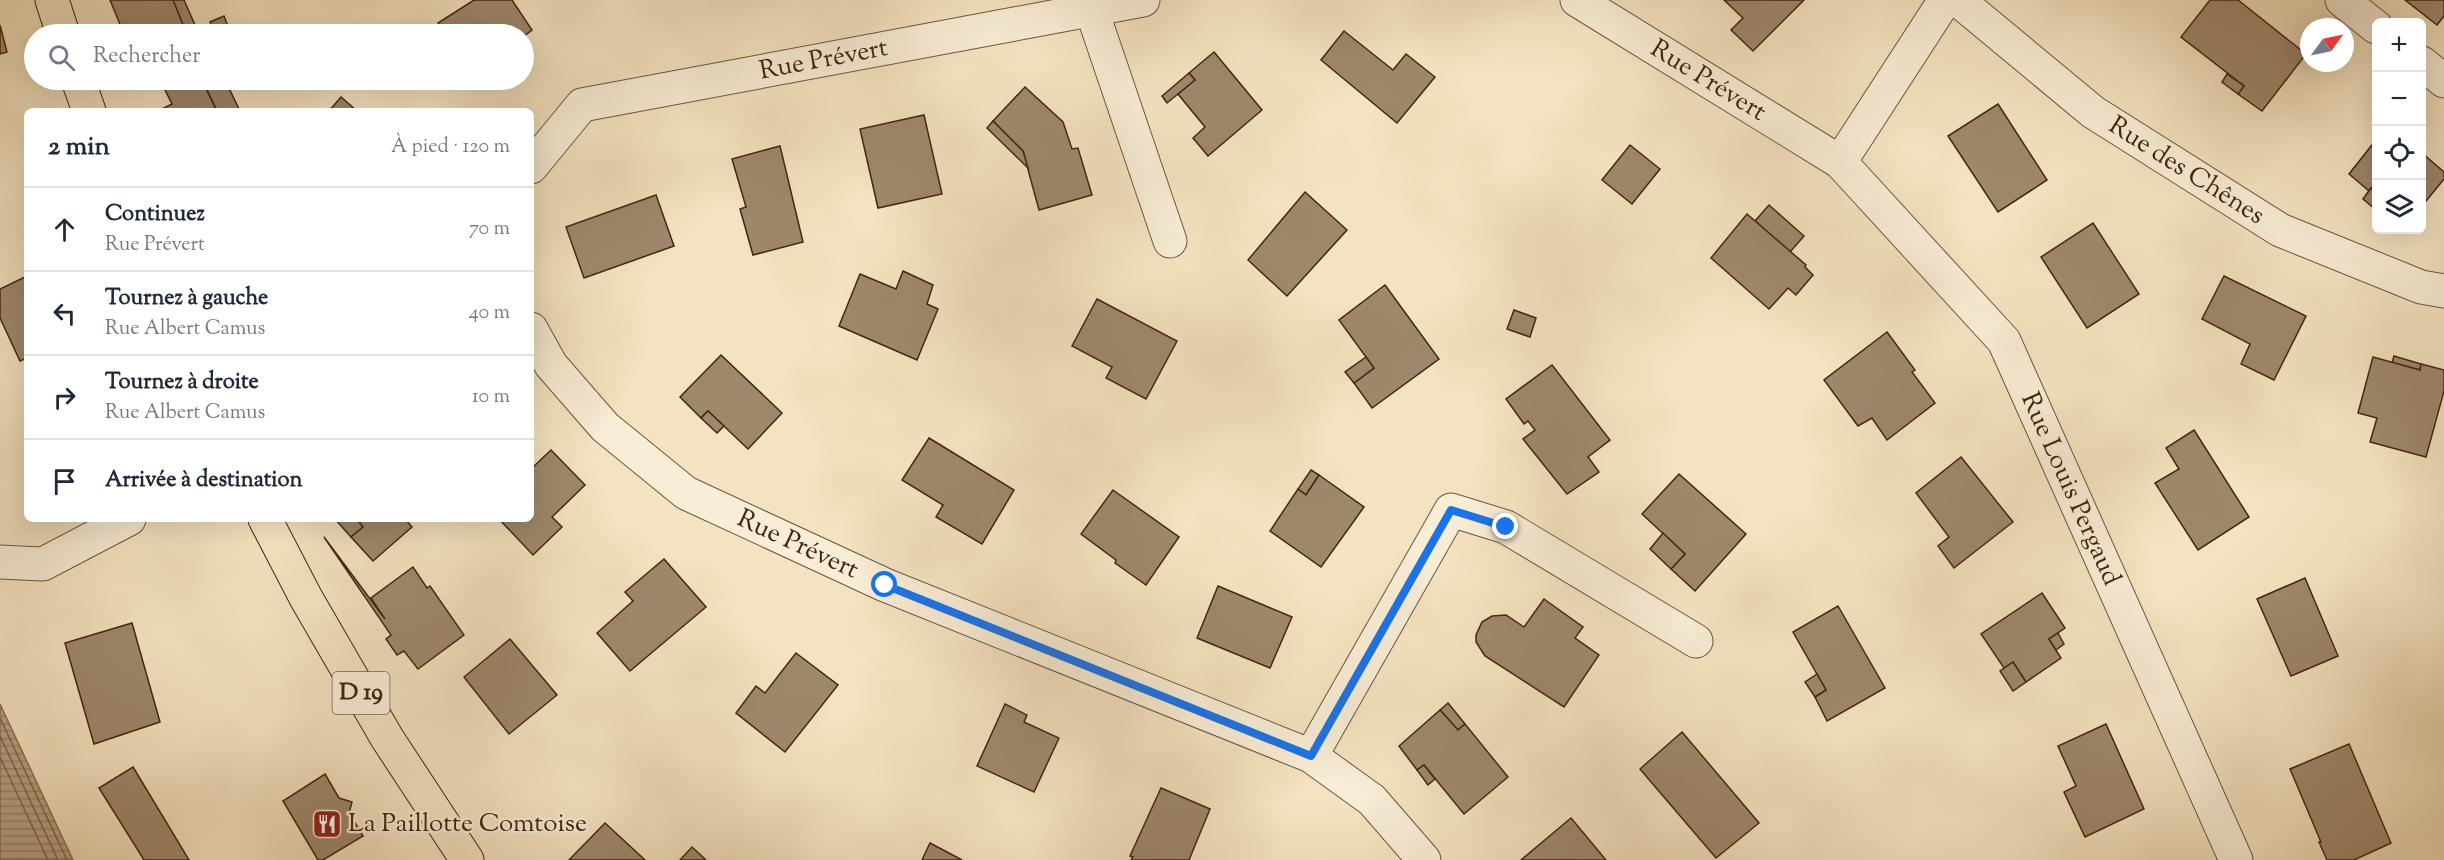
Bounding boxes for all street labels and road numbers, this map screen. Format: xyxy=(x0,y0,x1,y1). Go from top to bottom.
street label: Rue Prévert xyxy=(756,30,891,90)
street label: Rue Prévert xyxy=(1643,31,1773,131)
street label: Rue des Chênes xyxy=(2101,108,2272,234)
street label: Rue Louis Pergaud xyxy=(2011,387,2130,592)
street label: Rue Prévert xyxy=(731,501,865,589)
road number: D 19 xyxy=(332,672,389,714)

